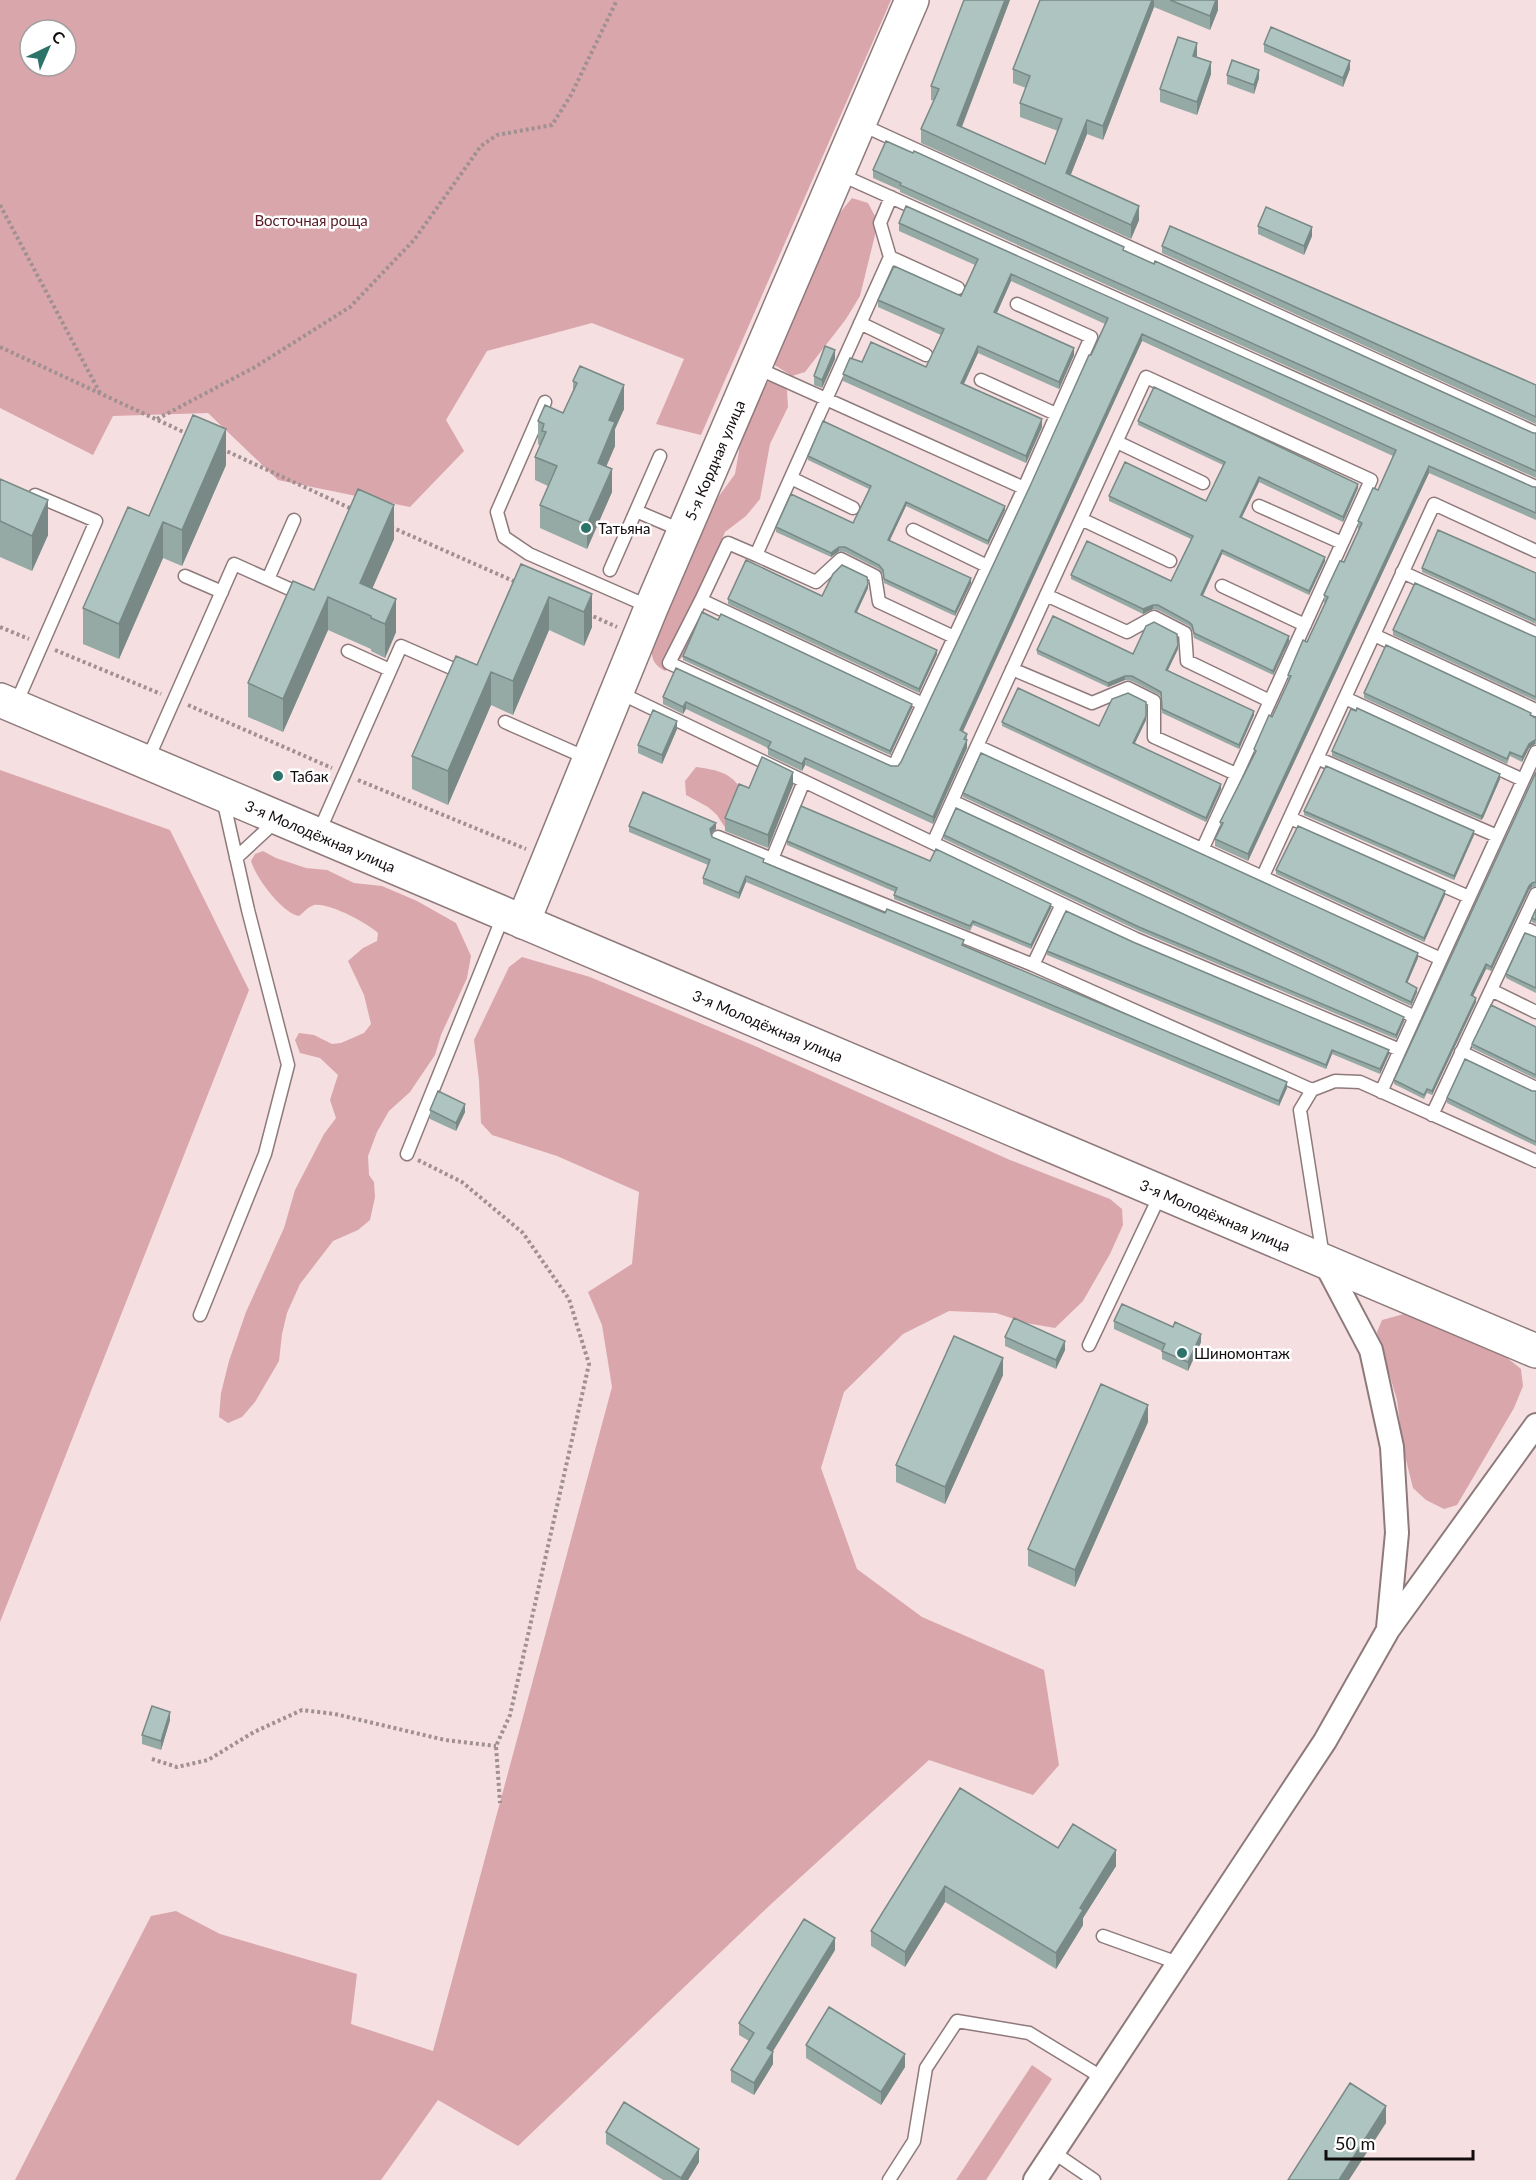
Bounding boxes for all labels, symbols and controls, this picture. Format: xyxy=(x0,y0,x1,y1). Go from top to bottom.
north arrow xyxy=(18,18,78,78)
text: С xyxy=(48,26,69,48)
park label: Восточная роща xyxy=(254,211,368,229)
street label: 5-я Кордная улица xyxy=(681,397,748,523)
place label: Татьяна xyxy=(598,519,650,537)
marker: Татьяна xyxy=(579,521,593,535)
place label: Табак xyxy=(290,767,329,785)
marker: Табак xyxy=(271,769,285,783)
street label: 3-я Молодёжная улица xyxy=(243,796,398,876)
street label: 3-я Молодёжная улица xyxy=(690,986,846,1065)
street label: 3-я Молодёжная улица xyxy=(1137,1175,1293,1255)
place label: Шиномонтаж xyxy=(1194,1344,1290,1362)
marker: Шиномонтаж xyxy=(1175,1346,1189,1360)
scale bar xyxy=(1326,2123,1473,2161)
text: 50 m xyxy=(1335,2132,1375,2154)

